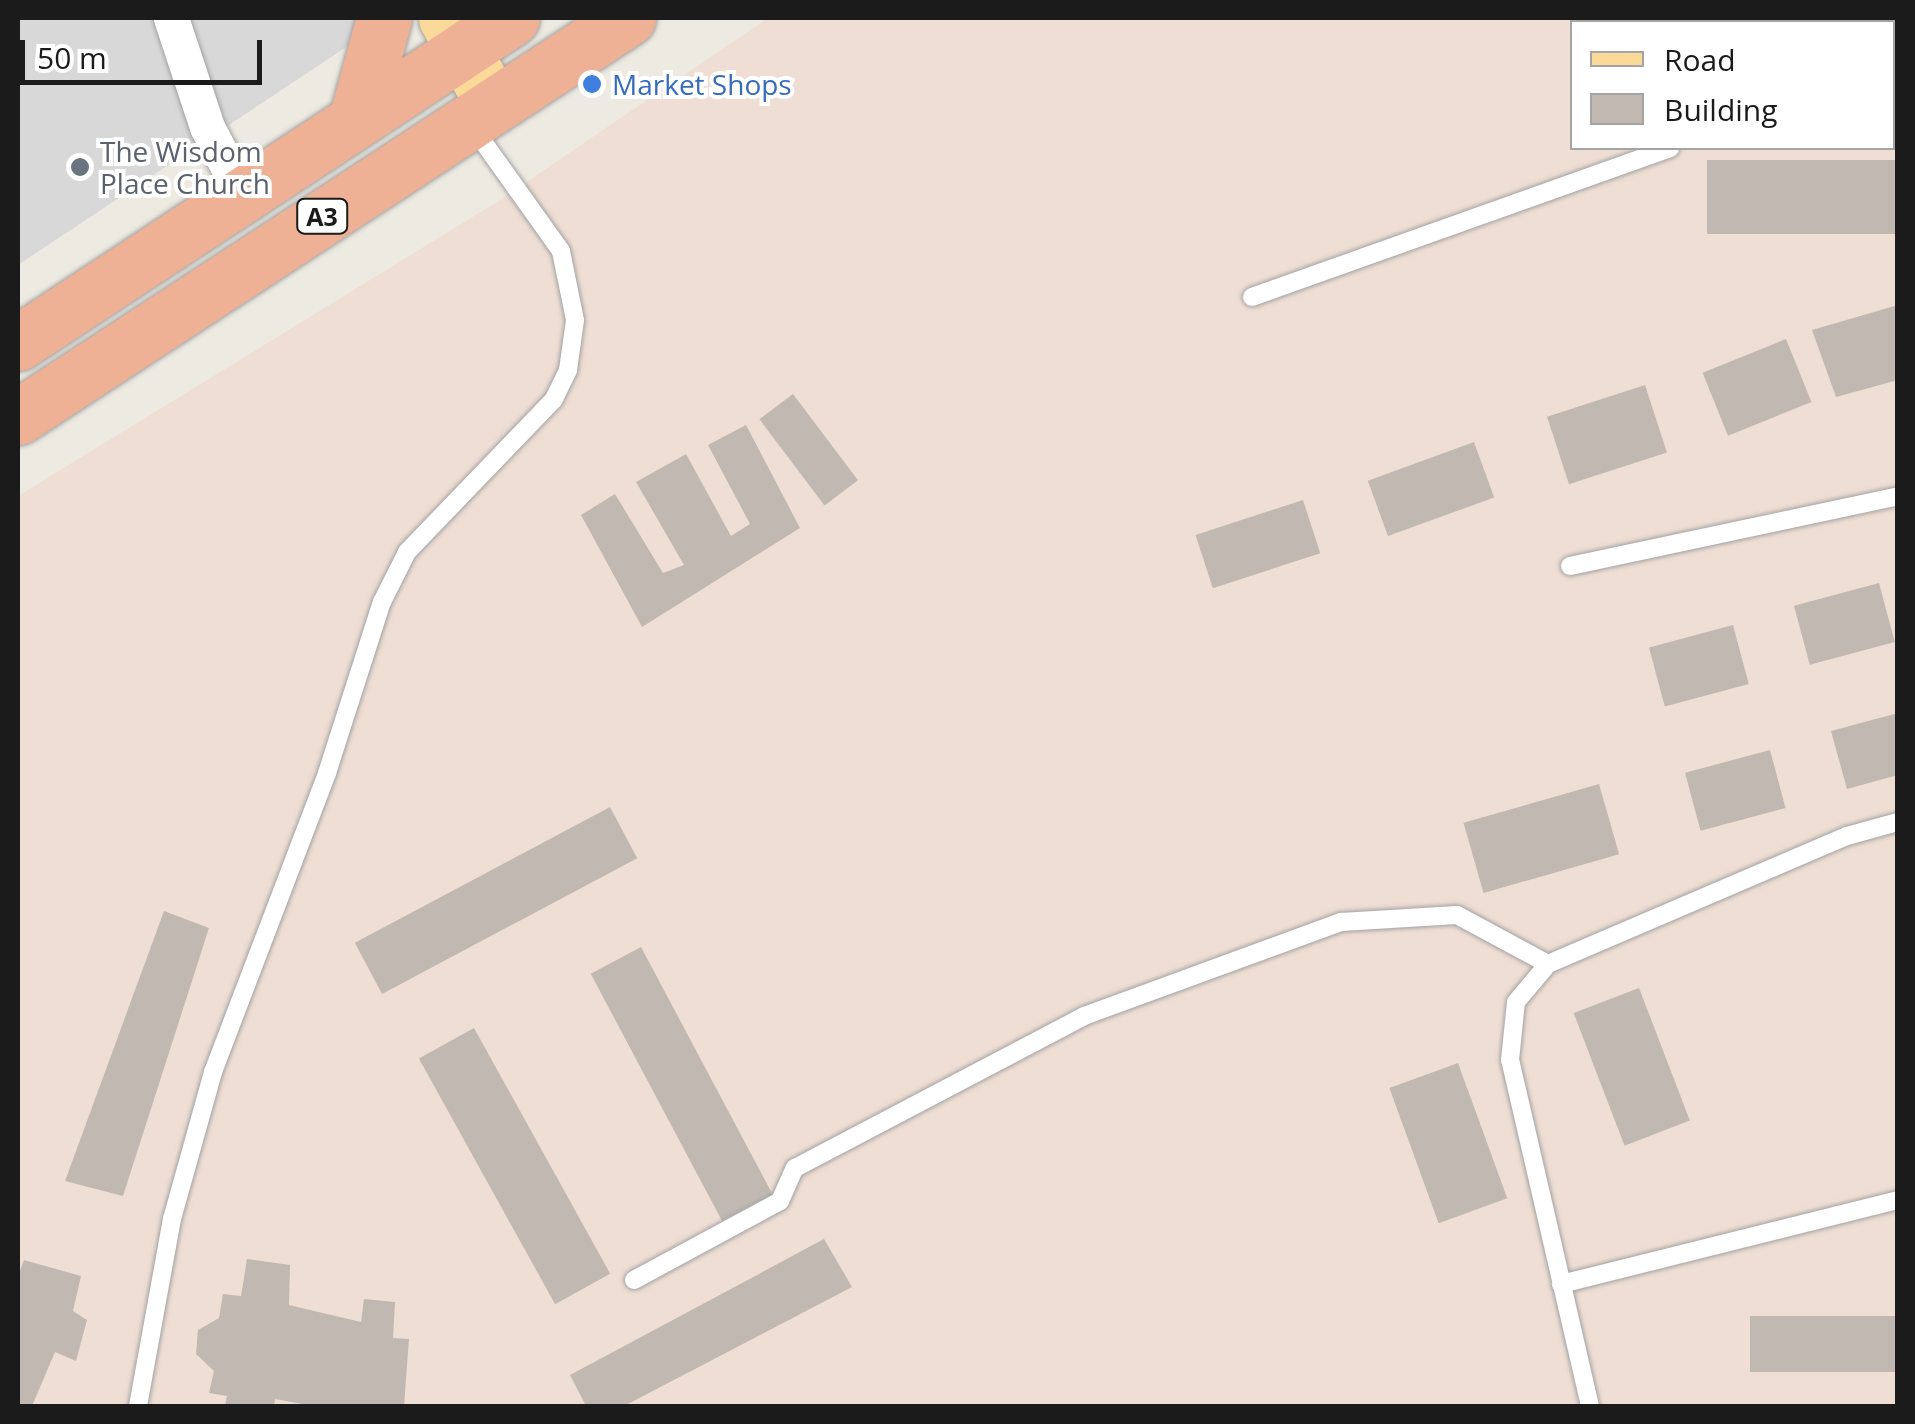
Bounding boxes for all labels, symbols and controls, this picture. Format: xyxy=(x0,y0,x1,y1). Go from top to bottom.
scale bar xyxy=(25,20,268,82)
legend xyxy=(1570,20,1895,150)
text: 50 m xyxy=(37,37,107,78)
text: Road xyxy=(1664,39,1736,80)
place label: Market Shops xyxy=(612,67,792,101)
marker: Market Shops xyxy=(581,73,603,95)
text: Building xyxy=(1664,89,1778,130)
place label: The Wisdom Place Church xyxy=(100,134,270,200)
marker: The Wisdom Place Church xyxy=(69,156,91,178)
road number: A3 xyxy=(294,196,350,236)

